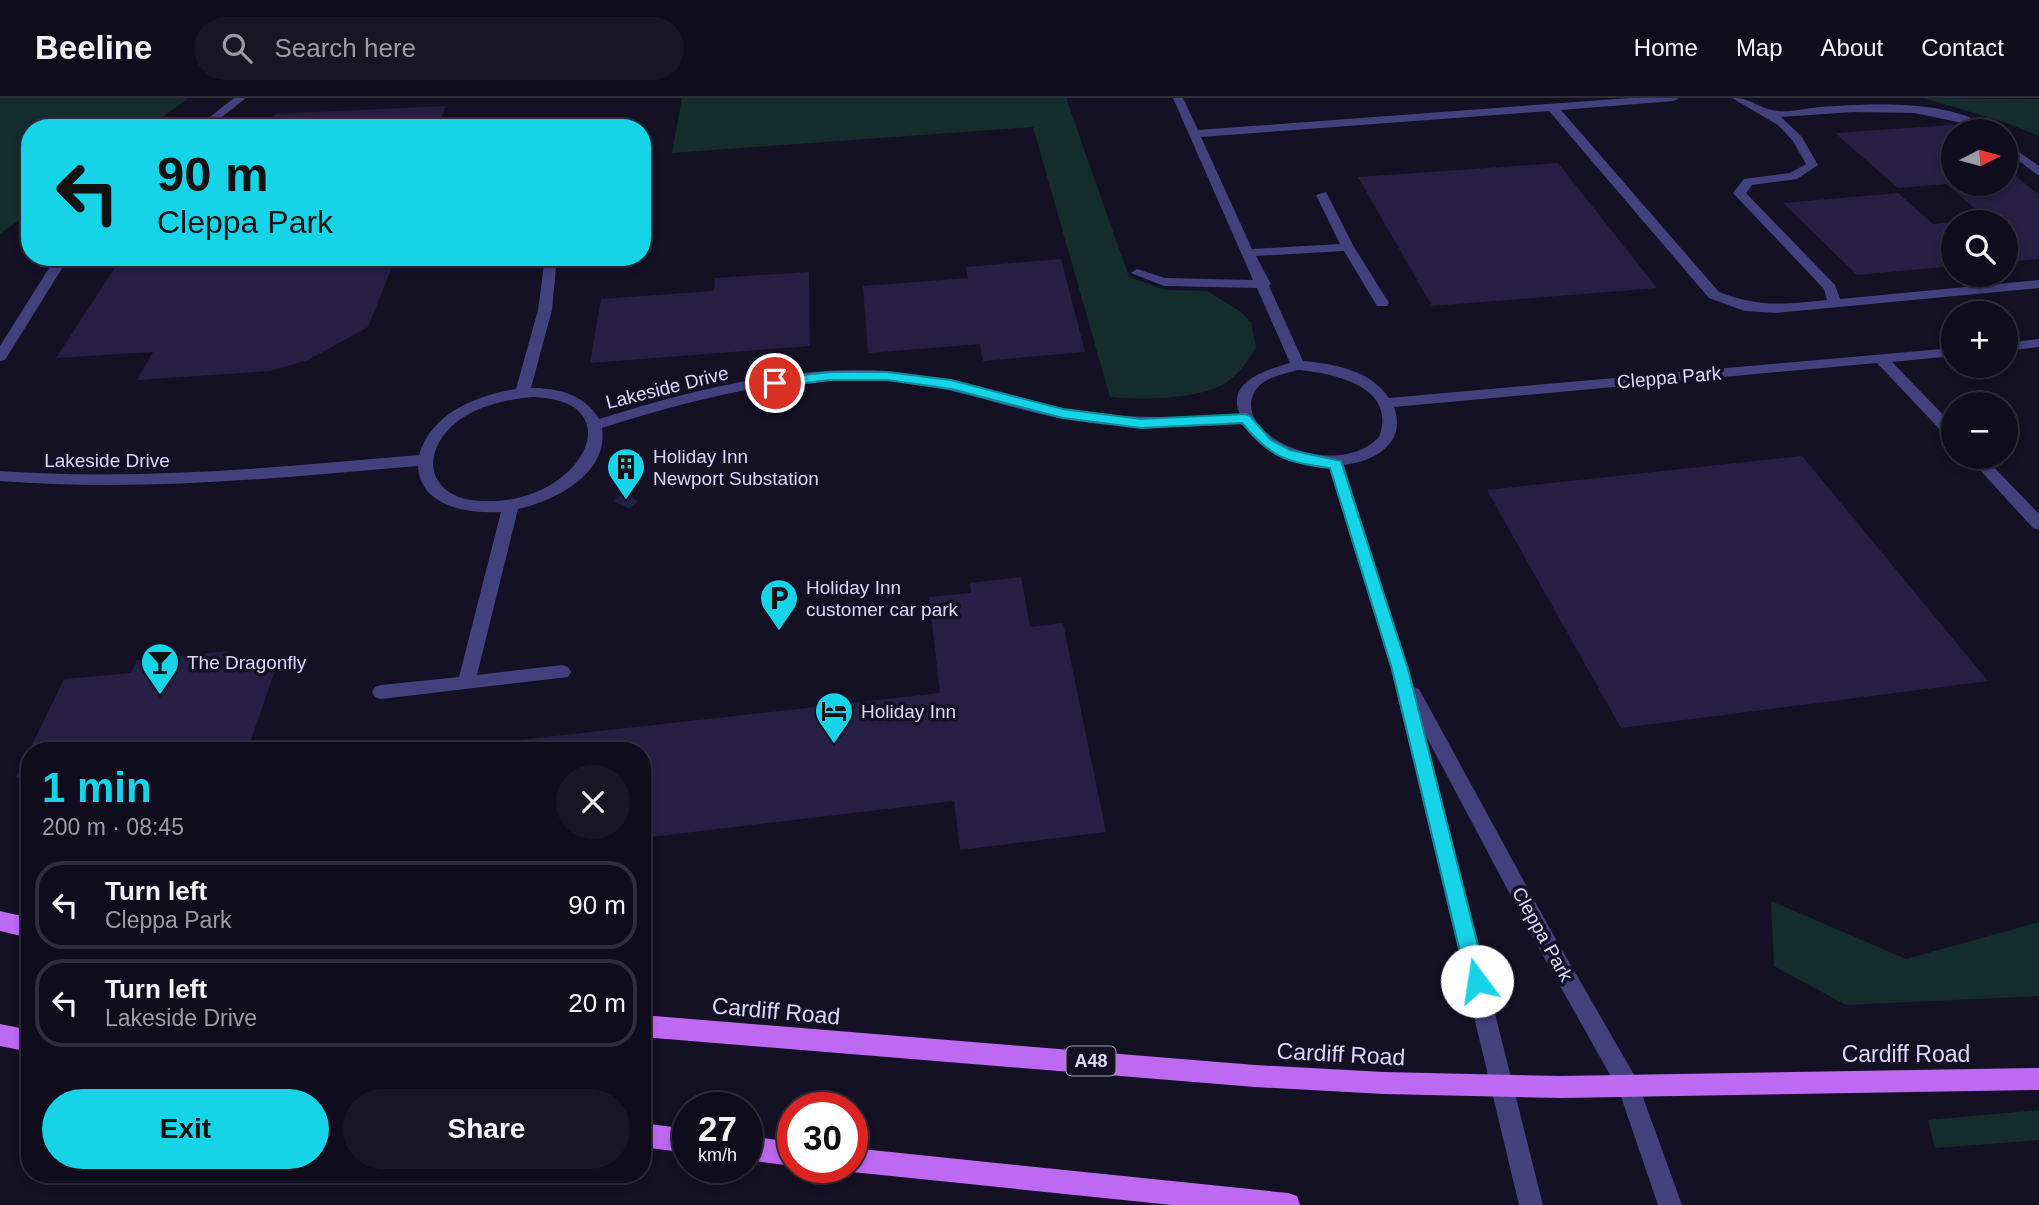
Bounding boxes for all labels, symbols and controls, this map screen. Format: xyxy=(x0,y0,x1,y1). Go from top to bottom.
search box xyxy=(194,17,684,80)
text: Beeline xyxy=(35,29,152,66)
icon: search xyxy=(218,29,256,67)
text: Search here xyxy=(274,33,416,63)
text: Home xyxy=(1634,34,1698,61)
text: Map xyxy=(1736,34,1783,61)
text: About xyxy=(1821,34,1883,61)
text: Contact xyxy=(1921,34,2004,61)
north arrow xyxy=(1941,119,2018,196)
map controls xyxy=(1941,119,2018,469)
icon: left xyxy=(42,147,133,238)
text: 90 m xyxy=(157,147,269,201)
text: Cleppa Park xyxy=(157,204,333,240)
button: search xyxy=(1941,210,2018,287)
button: + xyxy=(1941,301,2018,378)
pin xyxy=(745,353,805,413)
street label: Lakeside Drive xyxy=(604,362,731,413)
street label: Cleppa Park xyxy=(1616,362,1723,393)
icon: arrive xyxy=(756,364,794,402)
button: − xyxy=(1941,392,2018,469)
building icon: Holiday Inn Newport Substation xyxy=(605,446,647,501)
place label: Holiday Inn Newport Substation xyxy=(653,446,819,489)
street label: Lakeside Drive xyxy=(44,450,170,471)
parking icon: Holiday Inn customer car park xyxy=(758,577,800,632)
place label: Holiday Inn customer car park xyxy=(806,577,959,620)
bar icon: The Dragonfly xyxy=(139,641,181,696)
place label: The Dragonfly xyxy=(187,652,307,673)
hotel icon: Holiday Inn xyxy=(813,690,855,745)
place label: Holiday Inn xyxy=(861,701,956,722)
text: 1 min xyxy=(42,764,152,811)
button: close xyxy=(556,765,630,839)
text: 200 m · 08:45 xyxy=(42,814,184,840)
text: Turn left xyxy=(105,876,207,906)
street label: Cleppa Park xyxy=(1508,883,1577,985)
icon: left xyxy=(46,886,84,924)
text: 90 m xyxy=(568,890,626,920)
text: Cleppa Park xyxy=(105,907,232,933)
position arrow xyxy=(1440,944,1514,1018)
text: Turn left xyxy=(105,974,207,1004)
icon: left xyxy=(46,984,84,1022)
text: 20 m xyxy=(568,988,626,1018)
street label: Cardiff Road xyxy=(711,992,841,1030)
text: Lakeside Drive xyxy=(105,1005,257,1031)
street label: Cardiff Road xyxy=(1276,1038,1406,1070)
street label: Cardiff Road xyxy=(1842,1041,1970,1067)
road number: A48 xyxy=(1066,1046,1116,1076)
button: Exit xyxy=(42,1089,329,1169)
button: Share xyxy=(343,1089,630,1169)
speed limit sign: 30 xyxy=(777,1092,868,1183)
text: 27 xyxy=(698,1109,737,1148)
text: km/h xyxy=(698,1145,737,1165)

